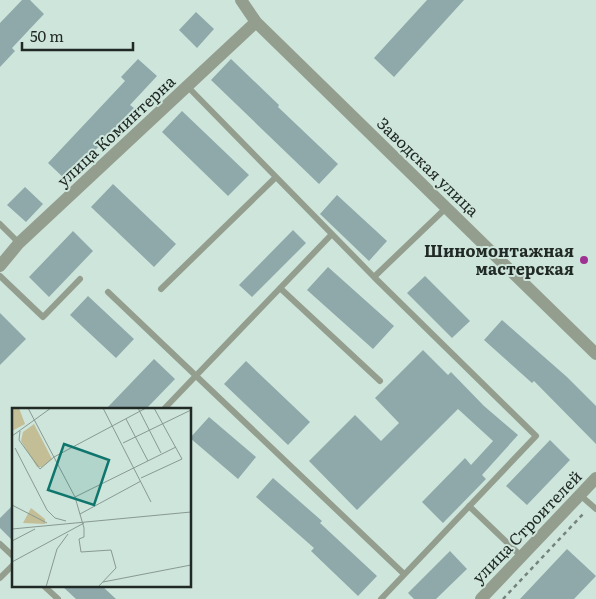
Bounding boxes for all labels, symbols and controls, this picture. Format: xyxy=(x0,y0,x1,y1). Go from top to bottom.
scale bar xyxy=(22,20,134,52)
text: 50 m xyxy=(30,24,64,47)
street label: улица Коминтерна xyxy=(51,69,180,192)
street label: Заводская улица xyxy=(372,111,485,222)
place label: Шиномонтажная мастерская xyxy=(424,238,574,280)
marker: Шиномонтажная мастерская xyxy=(578,254,590,266)
inset map xyxy=(12,408,191,586)
street label: улица Строителей xyxy=(466,464,587,588)

